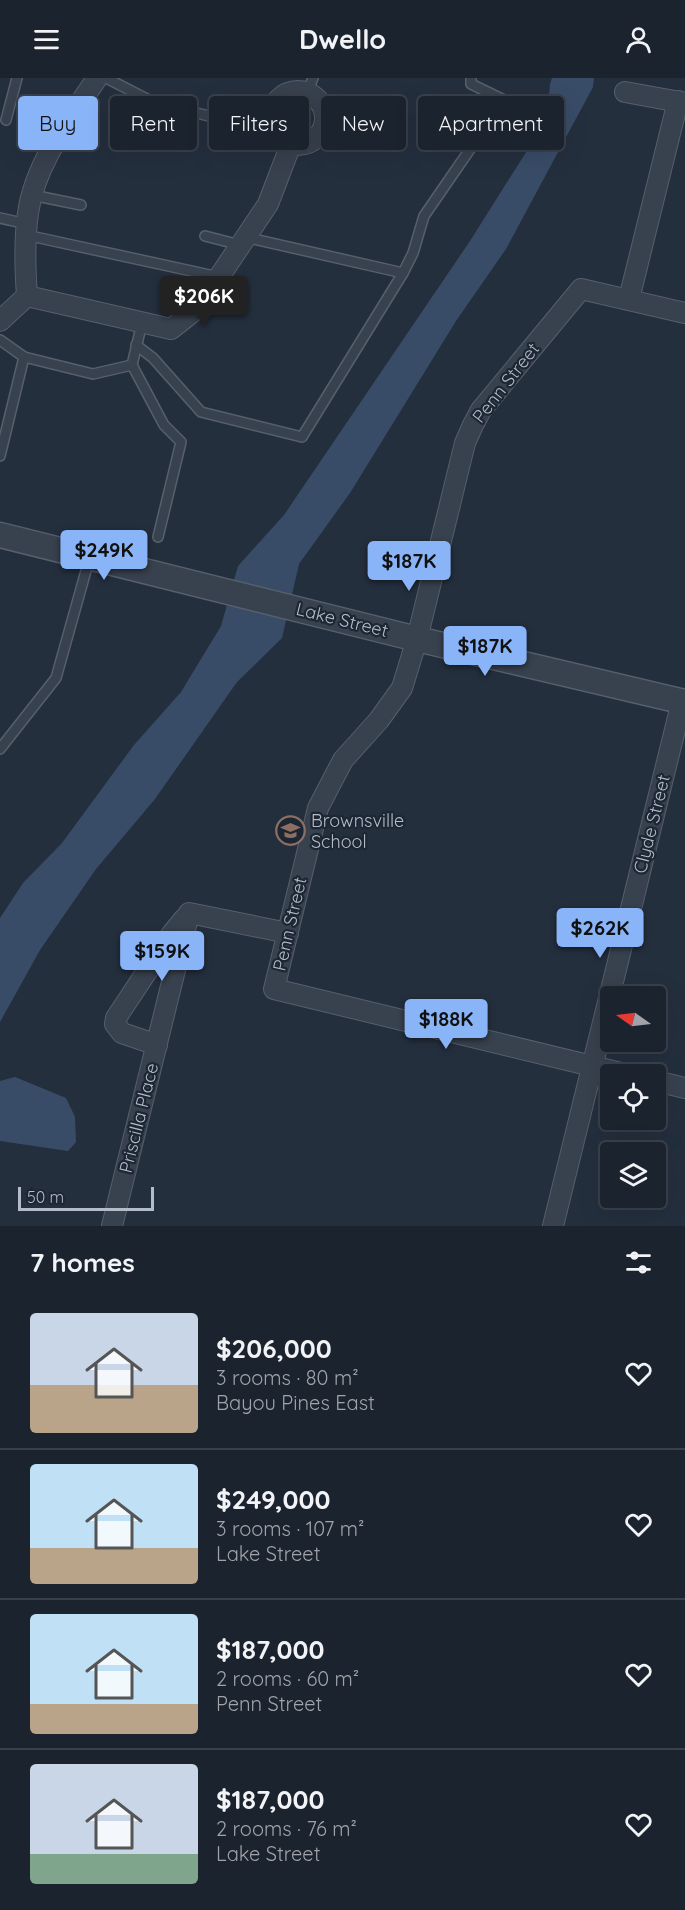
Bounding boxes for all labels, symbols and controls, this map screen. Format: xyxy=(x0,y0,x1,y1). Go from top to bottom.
text: Dwello xyxy=(299,22,386,56)
icon: menu xyxy=(30,23,63,56)
icon: person xyxy=(622,23,655,56)
chip: Buy xyxy=(18,96,98,150)
chip: Rent xyxy=(110,96,197,150)
chip: Filters xyxy=(209,96,309,150)
chip: New xyxy=(321,96,406,150)
chip: Apartment xyxy=(418,96,564,150)
pin: $206K xyxy=(162,276,246,327)
text: $206K xyxy=(174,283,234,308)
street label: Penn Street xyxy=(467,338,544,427)
pin: $249K xyxy=(62,530,146,581)
text: $249K xyxy=(74,537,134,562)
pin: $187K xyxy=(367,541,451,592)
text: $187K xyxy=(382,548,436,573)
street label: Lake Street xyxy=(294,597,391,642)
pin: $187K xyxy=(443,626,527,677)
text: $187K xyxy=(458,633,512,658)
street label: Clyde Street xyxy=(628,772,675,876)
place label: Brownsville School xyxy=(311,809,404,853)
school or university icon: Brownsville School xyxy=(274,815,306,847)
street label: Penn Street xyxy=(268,875,311,973)
pin: $262K xyxy=(558,908,642,959)
text: $262K xyxy=(571,915,629,940)
pin: $159K xyxy=(120,931,204,982)
text: $159K xyxy=(134,938,190,963)
north arrow xyxy=(600,986,666,1052)
map controls xyxy=(600,986,666,1208)
pin: $188K xyxy=(404,999,488,1050)
text: $188K xyxy=(419,1006,473,1031)
street label: Priscilla Place xyxy=(114,1061,163,1175)
button: locate xyxy=(600,1064,666,1130)
button: layers xyxy=(600,1142,666,1208)
scale bar xyxy=(18,1184,154,1212)
text: 50 m xyxy=(27,1187,64,1207)
text: 7 homes xyxy=(30,1246,135,1279)
icon: filters xyxy=(622,1246,655,1279)
text: $206,000 xyxy=(216,1332,332,1365)
icon: home xyxy=(78,1337,150,1409)
icon: heart xyxy=(622,1357,655,1390)
text: 3 rooms · 80 m² xyxy=(216,1365,359,1390)
text: Bayou Pines East xyxy=(216,1390,375,1415)
text: $249,000 xyxy=(216,1483,330,1516)
icon: home xyxy=(78,1488,150,1560)
icon: heart xyxy=(622,1508,655,1541)
text: 3 rooms · 107 m² xyxy=(216,1516,364,1541)
text: Lake Street xyxy=(216,1541,320,1566)
text: $187,000 xyxy=(216,1633,324,1666)
icon: home xyxy=(78,1638,150,1710)
icon: heart xyxy=(622,1658,655,1691)
text: 2 rooms · 60 m² xyxy=(216,1666,359,1691)
text: Penn Street xyxy=(216,1691,322,1716)
text: $187,000 xyxy=(216,1783,324,1816)
icon: home xyxy=(78,1788,150,1860)
icon: heart xyxy=(622,1808,655,1841)
text: 2 rooms · 76 m² xyxy=(216,1816,357,1841)
text: Lake Street xyxy=(216,1841,320,1866)

